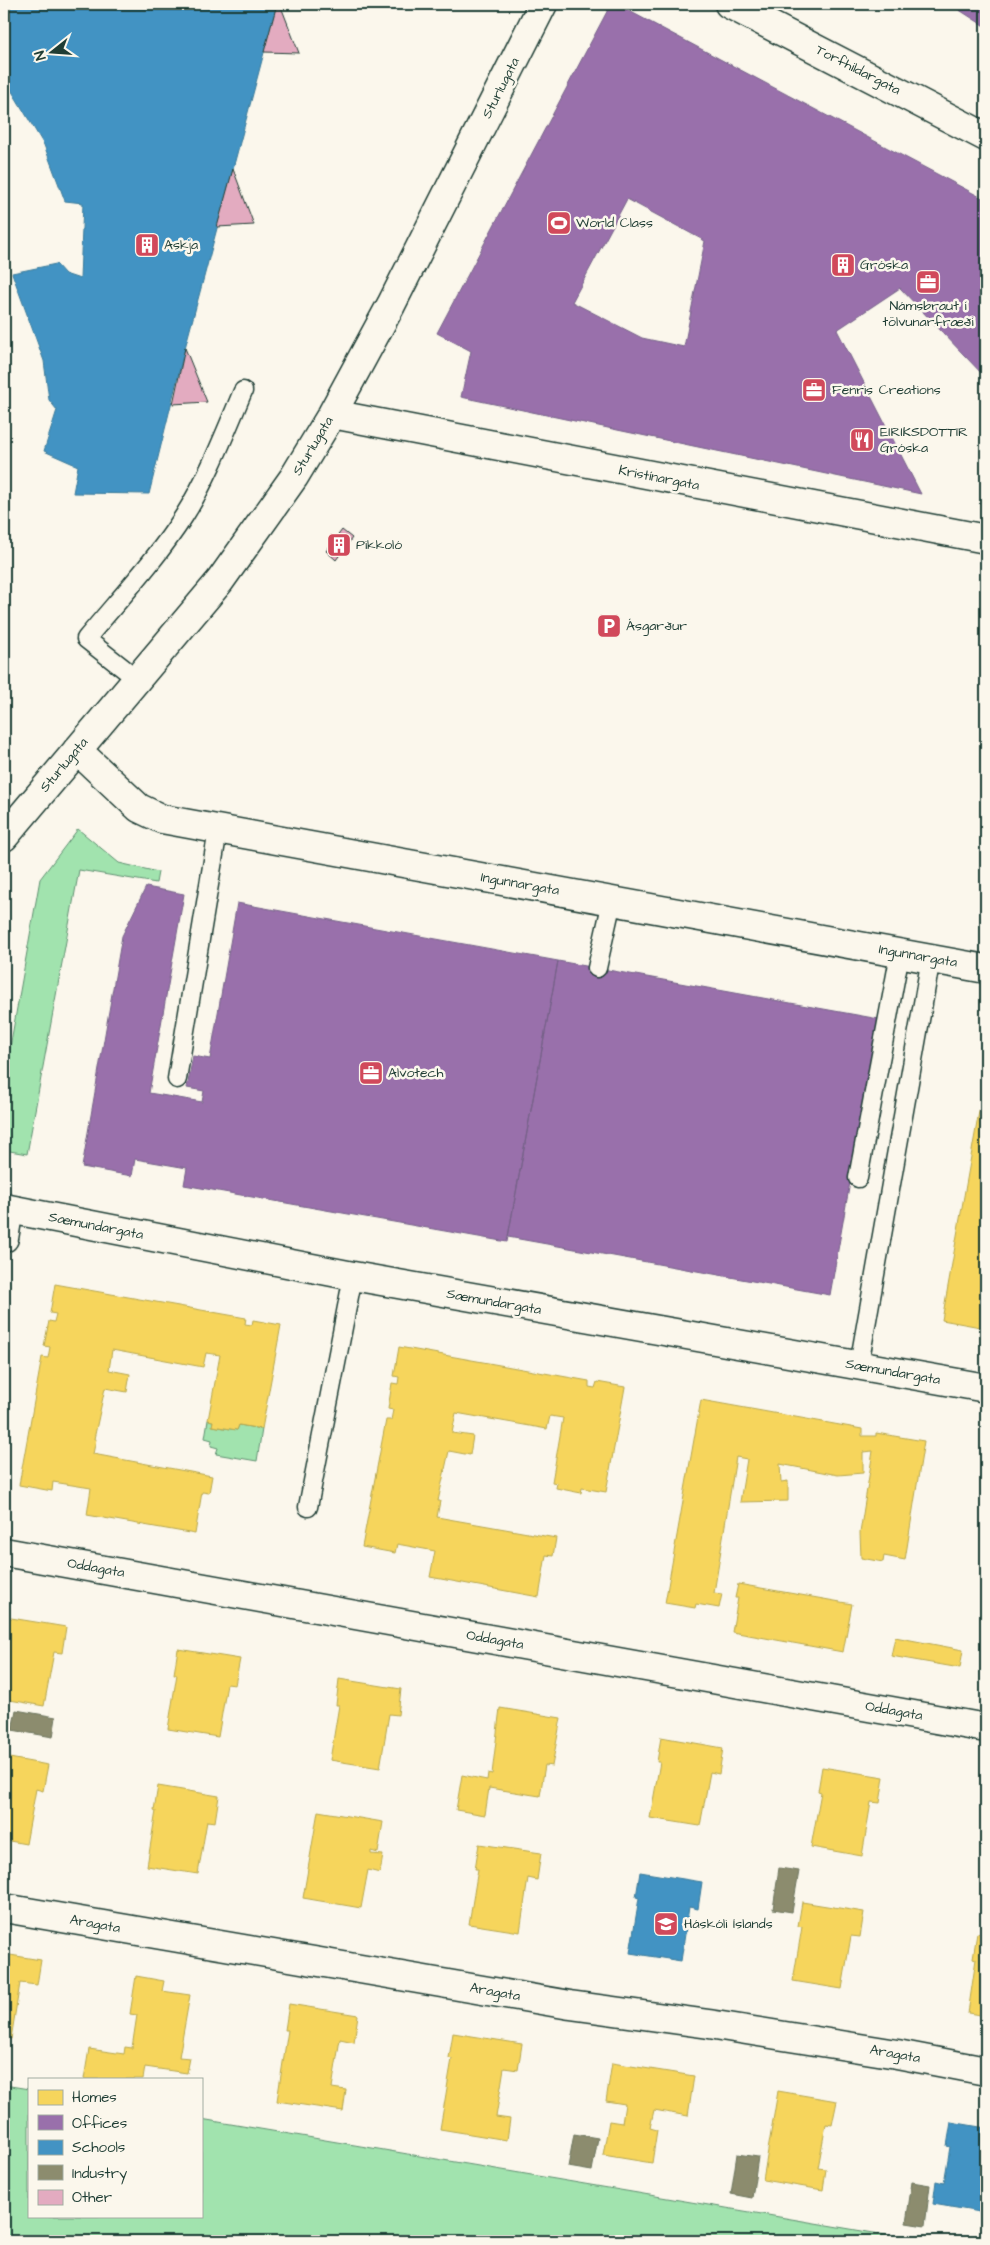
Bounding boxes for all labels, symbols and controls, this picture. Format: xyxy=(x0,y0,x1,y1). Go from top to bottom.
north arrow xyxy=(28,28,78,78)
street label: Torfhildargata xyxy=(812,40,904,100)
text: N xyxy=(30,48,51,63)
street label: Sturlugata xyxy=(477,54,525,122)
sports icon: World Class xyxy=(546,210,572,236)
place label: World Class xyxy=(576,213,653,233)
building icon: Askja xyxy=(134,232,160,258)
place label: Askja xyxy=(164,235,198,255)
building icon: Gróska xyxy=(830,252,856,278)
place label: Gróska xyxy=(860,255,908,275)
office icon: Námsbraut í tölvunarfræði xyxy=(915,269,941,295)
place label: Námsbraut í tölvunarfræði xyxy=(882,296,974,332)
office icon: Fenris Creations xyxy=(801,377,827,403)
place label: Fenris Creations xyxy=(832,380,941,400)
street label: Sturlugata xyxy=(287,413,339,479)
place label: EIRIKSDOTTIR Gróska xyxy=(880,422,968,458)
restaurant icon: EIRIKSDOTTIR Gróska xyxy=(849,427,875,453)
street label: Kristínargata xyxy=(617,460,701,496)
building icon: Pikkoló xyxy=(326,532,352,558)
place label: Pikkoló xyxy=(356,535,402,555)
parking icon: Ásgarður xyxy=(596,613,622,639)
place label: Ásgarður xyxy=(626,616,687,636)
street label: Sturlugata xyxy=(35,733,93,797)
street label: Ingunnargata xyxy=(479,867,561,901)
street label: Ingunnargata xyxy=(877,939,959,973)
office icon: Alvotech xyxy=(358,1060,384,1086)
place label: Alvotech xyxy=(388,1063,443,1083)
street label: Sæmundargata xyxy=(47,1207,145,1245)
street label: Sæmundargata xyxy=(445,1284,543,1320)
street label: Sæmundargata xyxy=(844,1354,942,1390)
street label: Oddagata xyxy=(66,1553,126,1583)
street label: Oddagata xyxy=(465,1625,525,1655)
street label: Oddagata xyxy=(864,1696,924,1726)
street label: Aragata xyxy=(68,1910,122,1938)
school or university icon: Háskóli Íslands xyxy=(653,1911,679,1937)
place label: Háskóli Íslands xyxy=(684,1914,773,1934)
street label: Aragata xyxy=(468,1978,522,2006)
street label: Aragata xyxy=(868,2040,922,2068)
legend xyxy=(28,2078,202,2218)
text: Homes xyxy=(72,2087,117,2108)
text: Offices xyxy=(72,2113,128,2134)
text: Schools xyxy=(72,2137,126,2158)
text: Industry xyxy=(72,2163,127,2185)
text: Other xyxy=(72,2187,112,2208)

